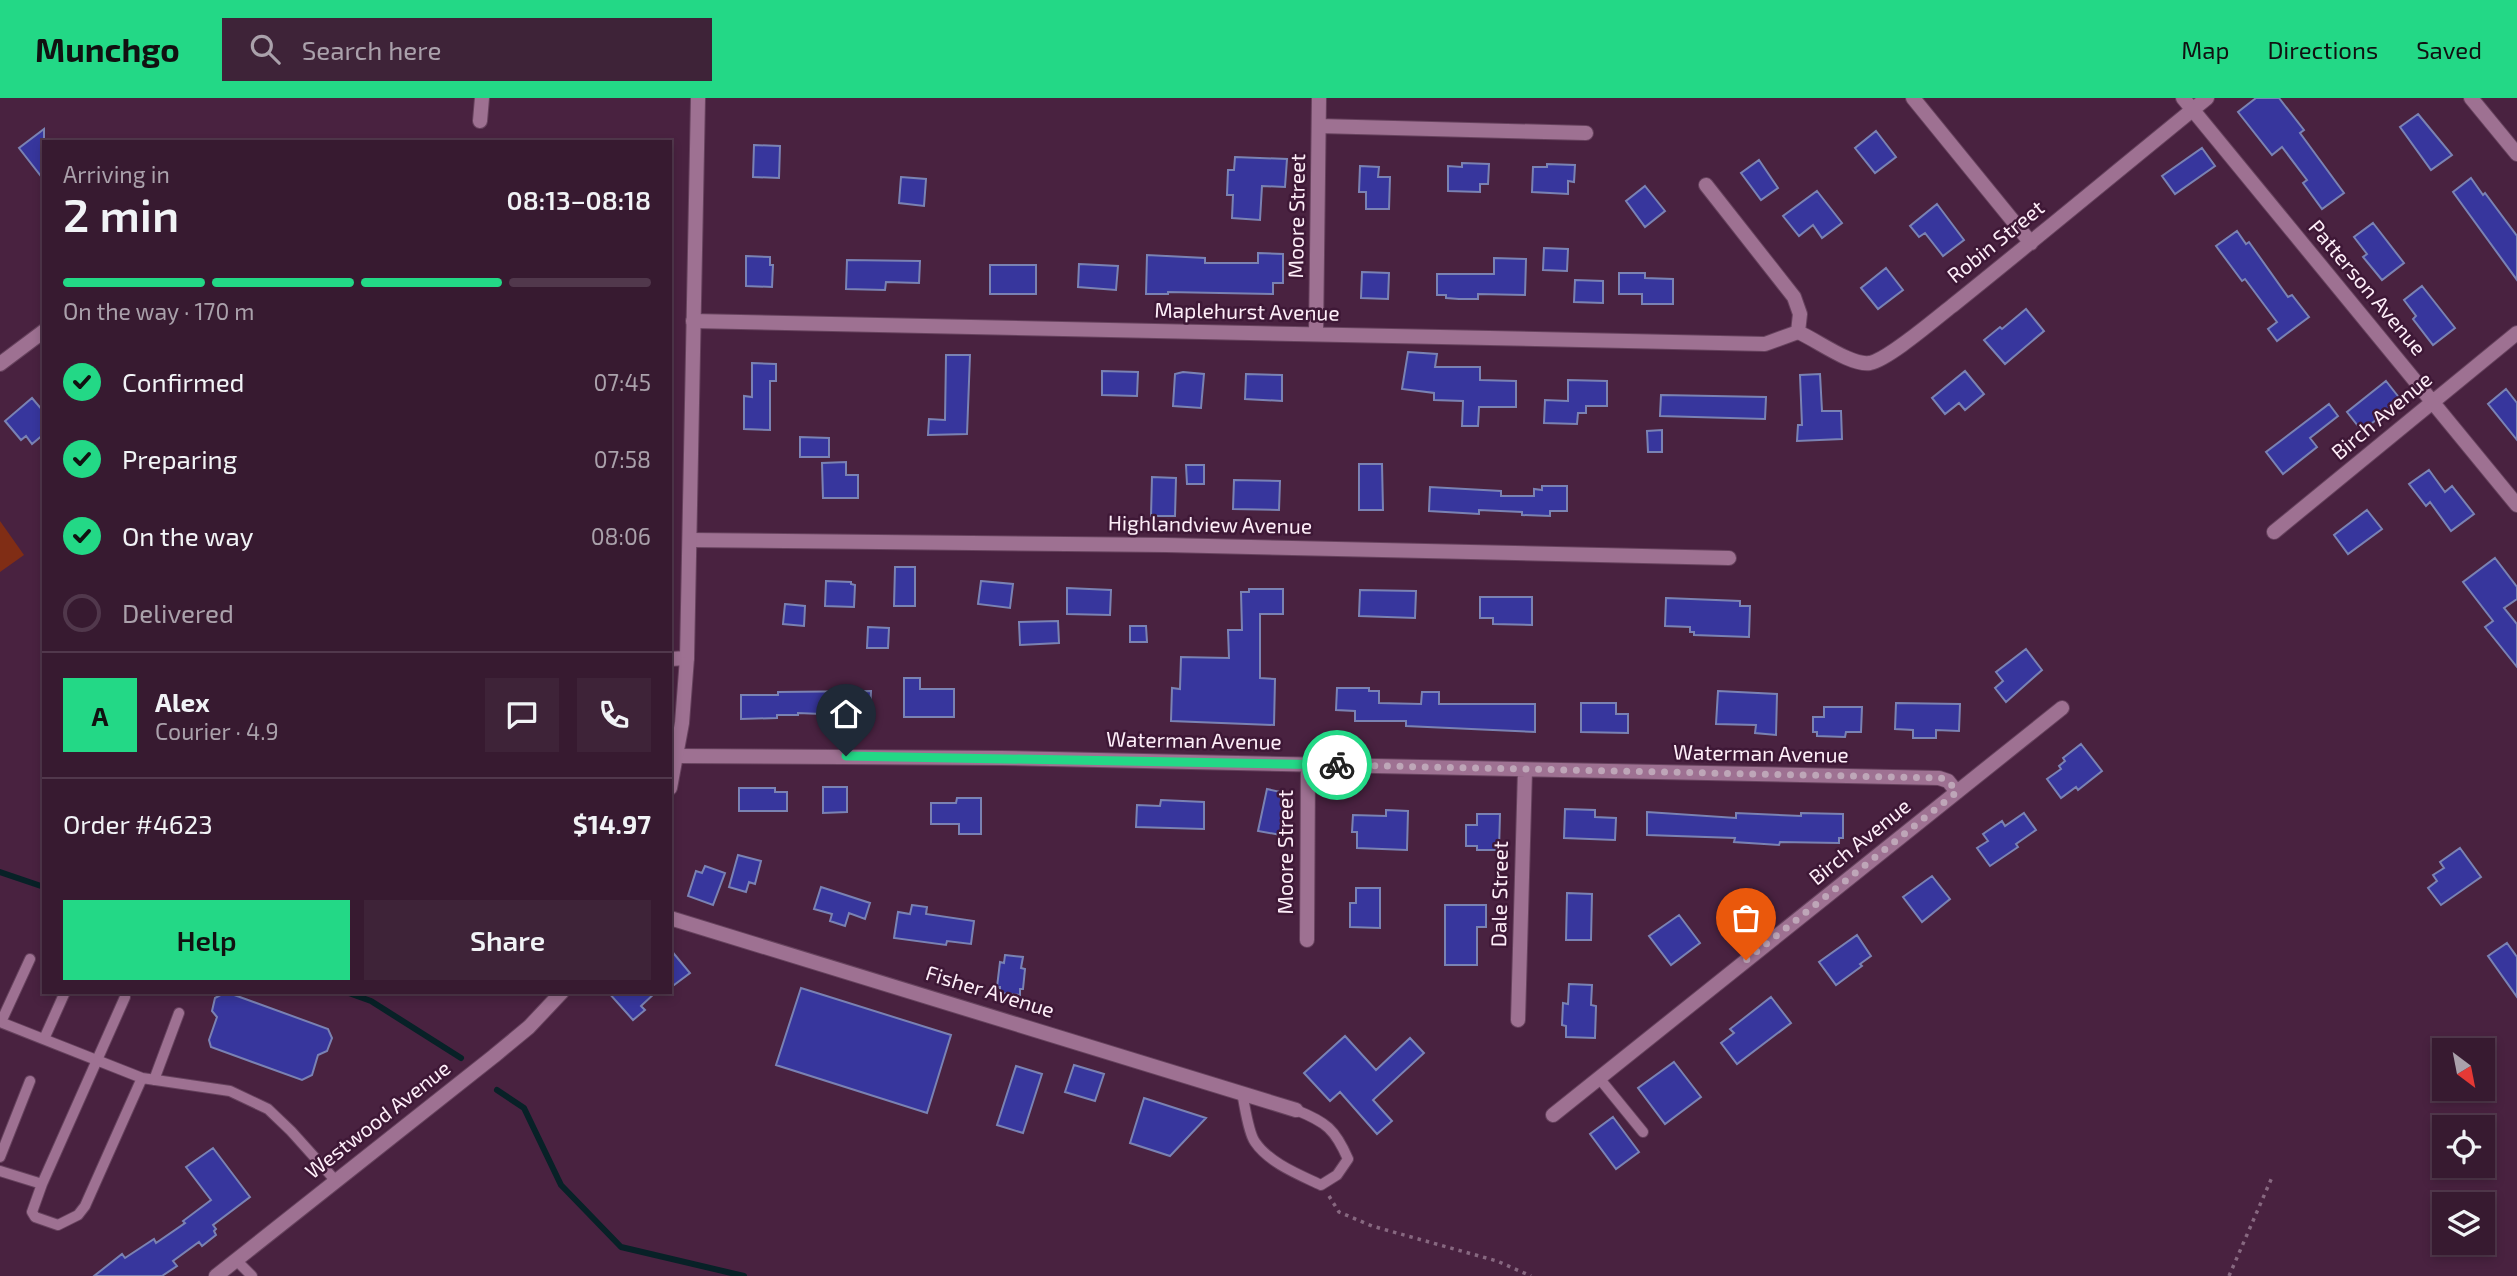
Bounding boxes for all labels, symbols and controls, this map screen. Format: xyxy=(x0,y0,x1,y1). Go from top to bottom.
search box xyxy=(222,18,712,81)
text: Munchgo xyxy=(35,29,180,69)
icon: search xyxy=(246,30,284,68)
text: Search here xyxy=(302,34,441,65)
text: Map xyxy=(2181,35,2229,64)
text: Directions xyxy=(2267,35,2378,64)
text: Saved xyxy=(2416,35,2482,64)
street label: Moore Street xyxy=(1282,153,1309,279)
text: Arriving in xyxy=(63,160,170,188)
text: 08:13–08:18 xyxy=(507,184,651,215)
text: 2 min xyxy=(63,186,179,241)
street label: Robin Street xyxy=(1942,194,2048,287)
street label: Patterson Avenue xyxy=(2304,214,2432,360)
street label: Maplehurst Avenue xyxy=(1154,296,1340,325)
text: On the way · 170 m xyxy=(63,297,255,325)
icon: check xyxy=(63,363,101,401)
text: Confirmed xyxy=(122,366,245,397)
street label: Birch Avenue xyxy=(2326,366,2436,464)
text: 07:45 xyxy=(593,368,651,396)
icon: check xyxy=(63,440,101,478)
text: Preparing xyxy=(122,443,237,474)
text: 07:58 xyxy=(594,445,651,473)
street label: Highlandview Avenue xyxy=(1108,509,1312,538)
icon: check xyxy=(63,517,101,555)
text: On the way xyxy=(122,520,253,551)
text: 08:06 xyxy=(591,522,651,550)
text: Delivered xyxy=(122,597,234,628)
button: chat xyxy=(485,678,559,752)
button: phone xyxy=(577,678,651,752)
pin xyxy=(816,684,876,756)
text: Alex xyxy=(155,686,210,717)
icon: home xyxy=(827,695,865,733)
text: A xyxy=(92,700,108,731)
text: Courier · 4.9 xyxy=(155,717,279,745)
street label: Waterman Avenue xyxy=(1106,725,1282,754)
courier xyxy=(1302,730,1372,800)
street label: Waterman Avenue xyxy=(1673,738,1849,767)
icon: bike xyxy=(1318,746,1356,784)
street label: Moore Street xyxy=(1272,790,1297,914)
street label: Birch Avenue xyxy=(1803,792,1915,889)
text: Order #4623 xyxy=(63,808,213,839)
text: $14.97 xyxy=(573,808,651,839)
street label: Dale Street xyxy=(1485,841,1512,947)
pin xyxy=(1716,888,1776,960)
icon: bag xyxy=(1727,899,1765,937)
button: Help xyxy=(63,900,350,980)
button: Share xyxy=(364,900,651,980)
street label: Fisher Avenue xyxy=(923,959,1058,1022)
north arrow xyxy=(2432,1038,2496,1101)
map controls xyxy=(2432,1038,2495,1255)
street label: Westwood Avenue xyxy=(300,1054,455,1183)
button: locate xyxy=(2432,1115,2495,1178)
button: layers xyxy=(2432,1192,2495,1255)

